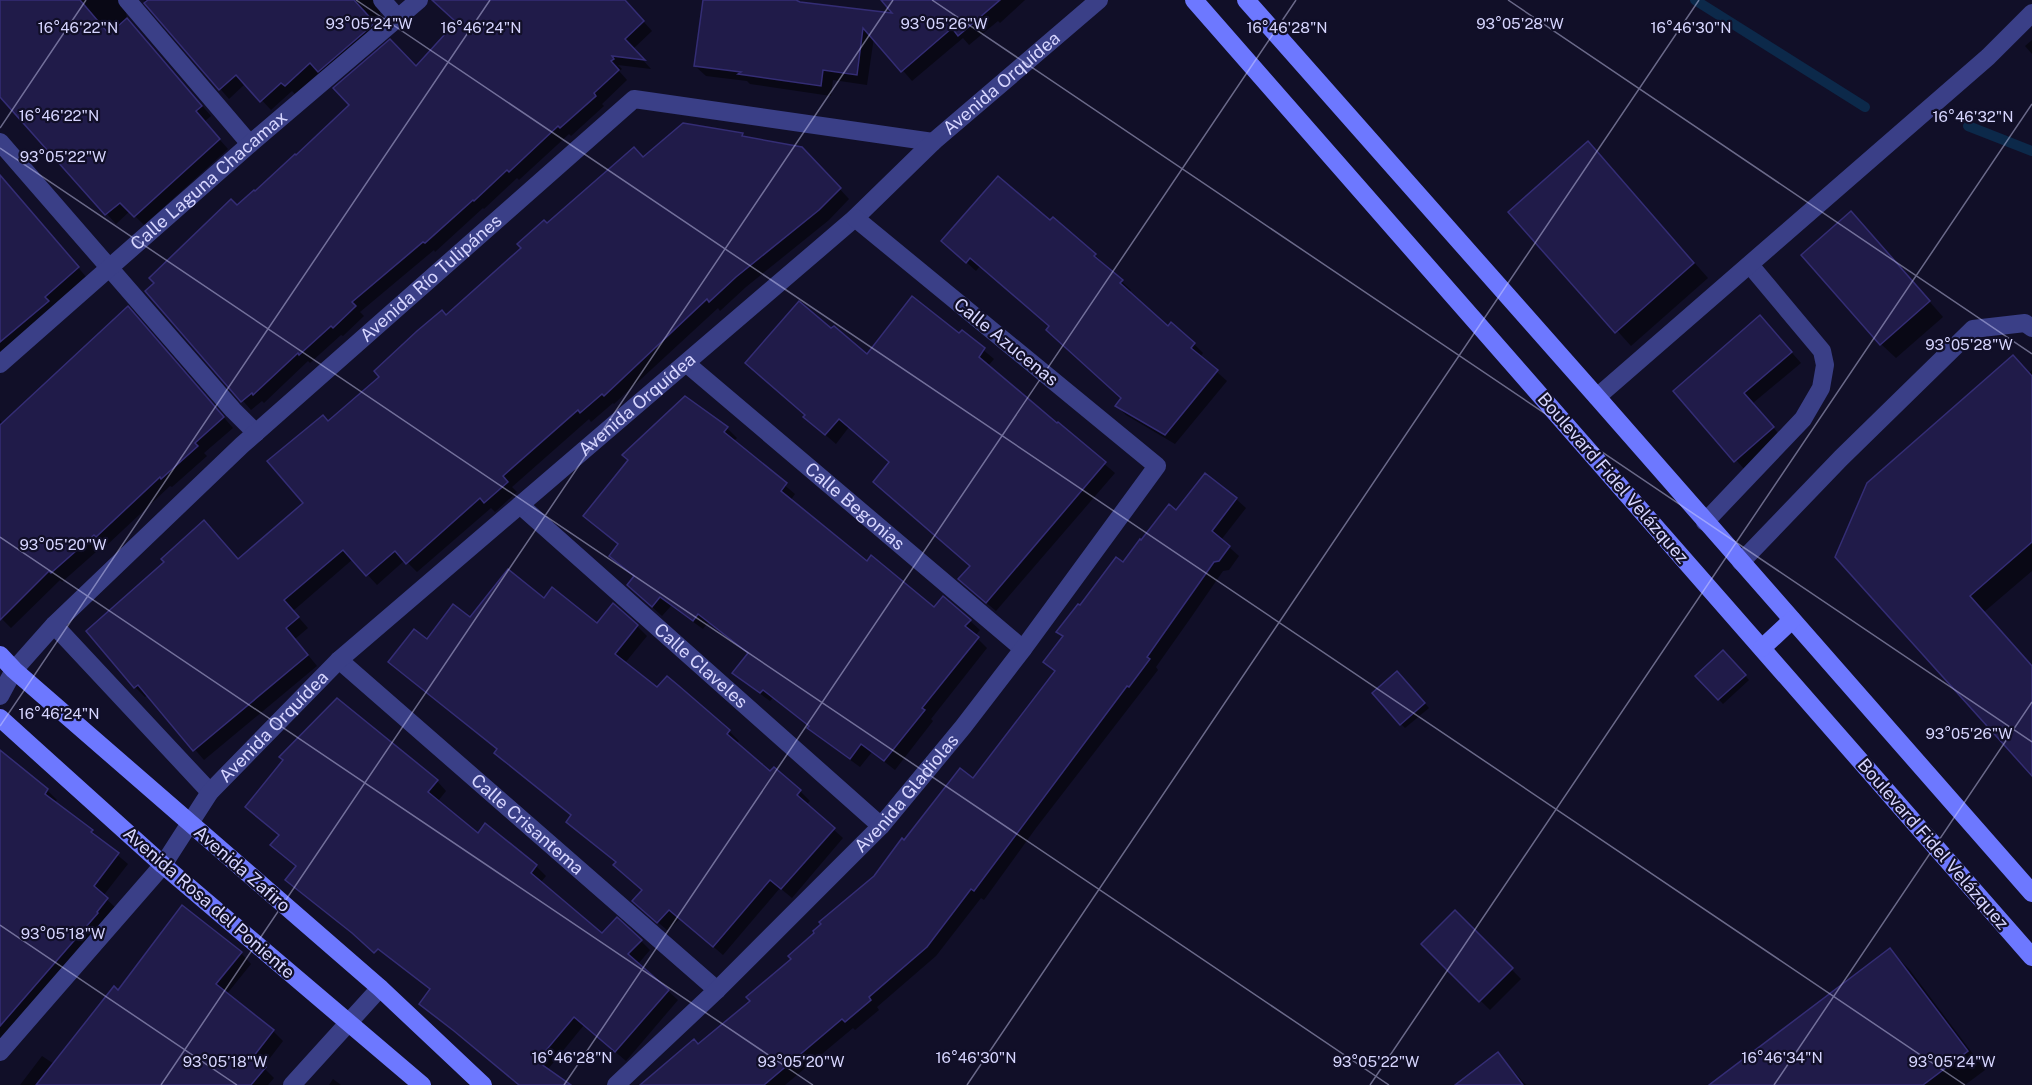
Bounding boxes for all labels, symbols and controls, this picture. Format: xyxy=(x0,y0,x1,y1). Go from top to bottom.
text: 93°05'24"W xyxy=(325,15,413,32)
text: 93°05'26"W xyxy=(900,15,988,32)
text: 93°05'28"W xyxy=(1476,15,1564,32)
text: 16°46'22"N xyxy=(38,19,118,36)
text: 16°46'24"N xyxy=(441,19,521,36)
text: 16°46'28"N xyxy=(1246,19,1328,36)
text: 16°46'30"N xyxy=(1650,19,1732,36)
street label: Avenida Orquídea xyxy=(938,27,1064,139)
street label: Calle Laguna Chacamax xyxy=(126,106,291,254)
text: 16°46'22"N xyxy=(19,107,99,124)
text: 16°46'32"N xyxy=(1933,108,2013,125)
text: 93°05'22"W xyxy=(20,148,106,165)
street label: Avenida Río Tulipánes xyxy=(355,210,506,346)
street label: Calle Azucenas xyxy=(950,293,1063,390)
text: 93°05'28"W xyxy=(1925,336,2013,353)
street label: Avenida Orquídea xyxy=(574,348,700,460)
street label: Boulevard Fidel Velázquez xyxy=(1534,388,1693,567)
street label: Calle Begonias xyxy=(801,458,909,554)
text: 93°05'20"W xyxy=(20,536,106,553)
street label: Calle Claveles xyxy=(650,618,752,712)
street label: Avenida Orquídea xyxy=(214,666,332,786)
text: 16°46'24"N xyxy=(19,705,99,722)
text: 93°05'26"W xyxy=(1925,725,2013,742)
street label: Avenida Gladiolas xyxy=(850,730,963,857)
street label: Boulevard Fidel Velázquez xyxy=(1854,754,2013,933)
street label: Calle Crisantema xyxy=(467,769,588,879)
street label: Avenida Zafiro xyxy=(190,821,295,916)
street label: Avenida Rosa del Poniente xyxy=(119,822,299,983)
text: 93°05'18"W xyxy=(21,925,105,942)
text: 16°46'28"N xyxy=(531,1049,613,1066)
text: 16°46'30"N xyxy=(935,1049,1017,1066)
text: 16°46'34"N xyxy=(1741,1049,1823,1066)
text: 93°05'18"W xyxy=(183,1053,267,1070)
text: 93°05'20"W xyxy=(758,1053,844,1070)
text: 93°05'22"W xyxy=(1333,1053,1419,1070)
text: 93°05'24"W xyxy=(1908,1053,1996,1070)

